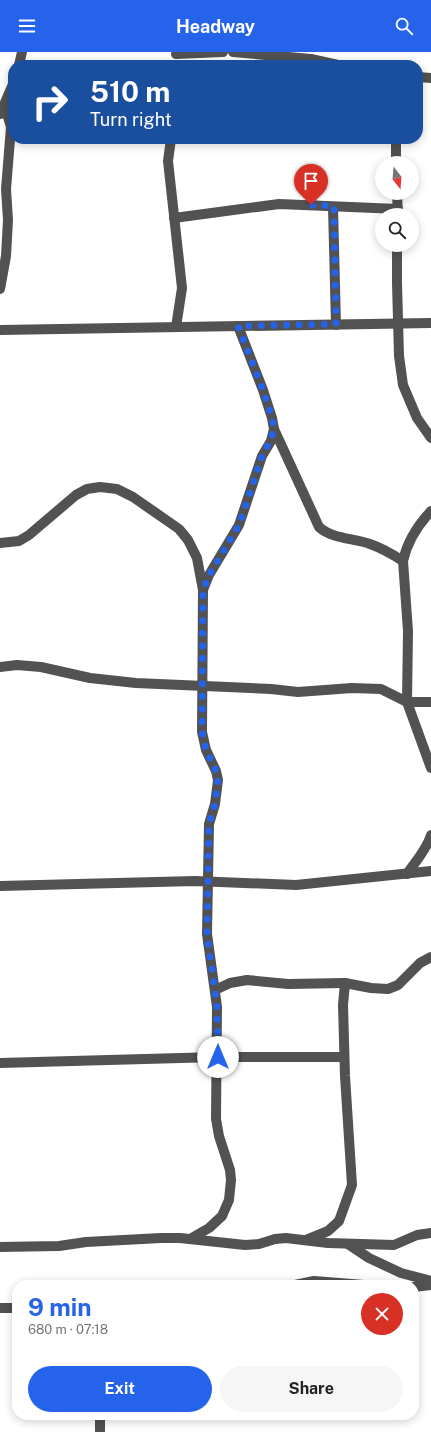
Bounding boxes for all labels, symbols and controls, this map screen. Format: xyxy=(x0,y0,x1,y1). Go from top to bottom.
icon: menu xyxy=(16,15,38,37)
icon: search xyxy=(393,15,415,37)
text: Headway xyxy=(176,16,255,37)
text: 510 m xyxy=(90,75,170,108)
icon: right xyxy=(24,76,76,128)
text: Turn right xyxy=(90,109,172,130)
north arrow xyxy=(375,156,419,200)
map controls xyxy=(375,156,419,252)
pin xyxy=(294,164,328,205)
icon: arrive xyxy=(300,170,322,192)
button: search xyxy=(375,208,419,252)
position arrow xyxy=(197,1036,239,1078)
text: 9 min xyxy=(28,1293,91,1321)
button: close xyxy=(361,1293,403,1335)
text: 680 m · 07:18 xyxy=(28,1322,108,1337)
button: Exit xyxy=(28,1366,212,1412)
button: Share xyxy=(220,1366,403,1412)

